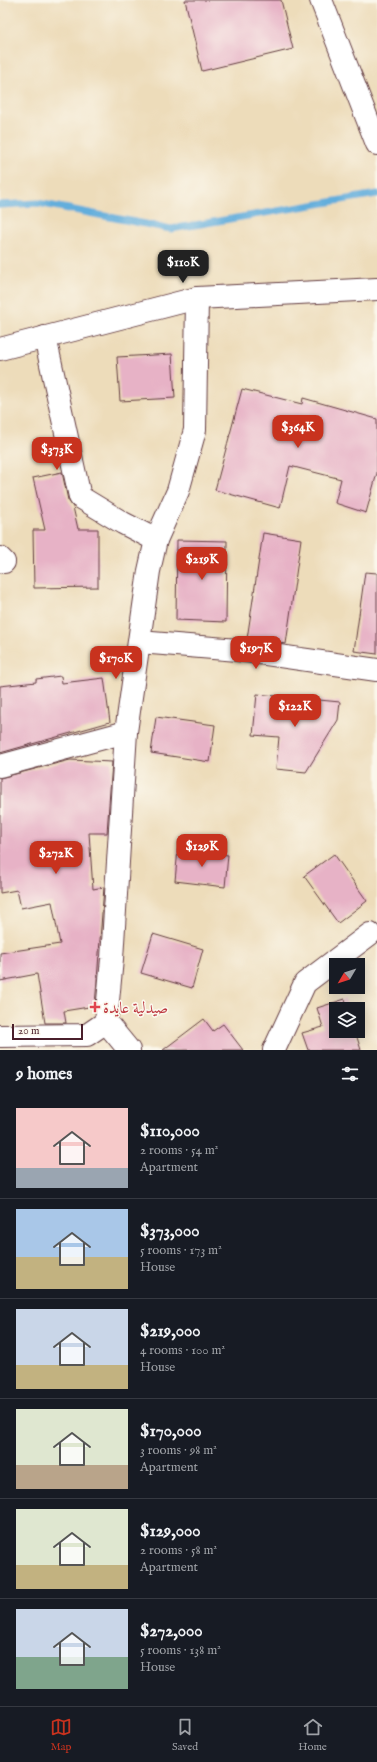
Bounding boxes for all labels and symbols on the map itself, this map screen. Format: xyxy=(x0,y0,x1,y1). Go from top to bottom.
pin: $110K xyxy=(155,250,211,284)
pin: $364K xyxy=(270,415,326,449)
pin: $373K xyxy=(29,437,85,471)
pin: $219K xyxy=(174,547,230,581)
pin: $197K xyxy=(228,636,284,670)
pin: $170K xyxy=(88,646,144,680)
pin: $122K xyxy=(267,694,323,728)
pin: $129K xyxy=(174,834,230,868)
pin: $272K xyxy=(28,841,84,875)
north arrow xyxy=(329,958,365,994)
place label: صيدلية عايدة xyxy=(103,999,168,1019)
marker: صيدلية عايدة xyxy=(90,1002,100,1012)
scale bar xyxy=(12,1022,83,1041)

